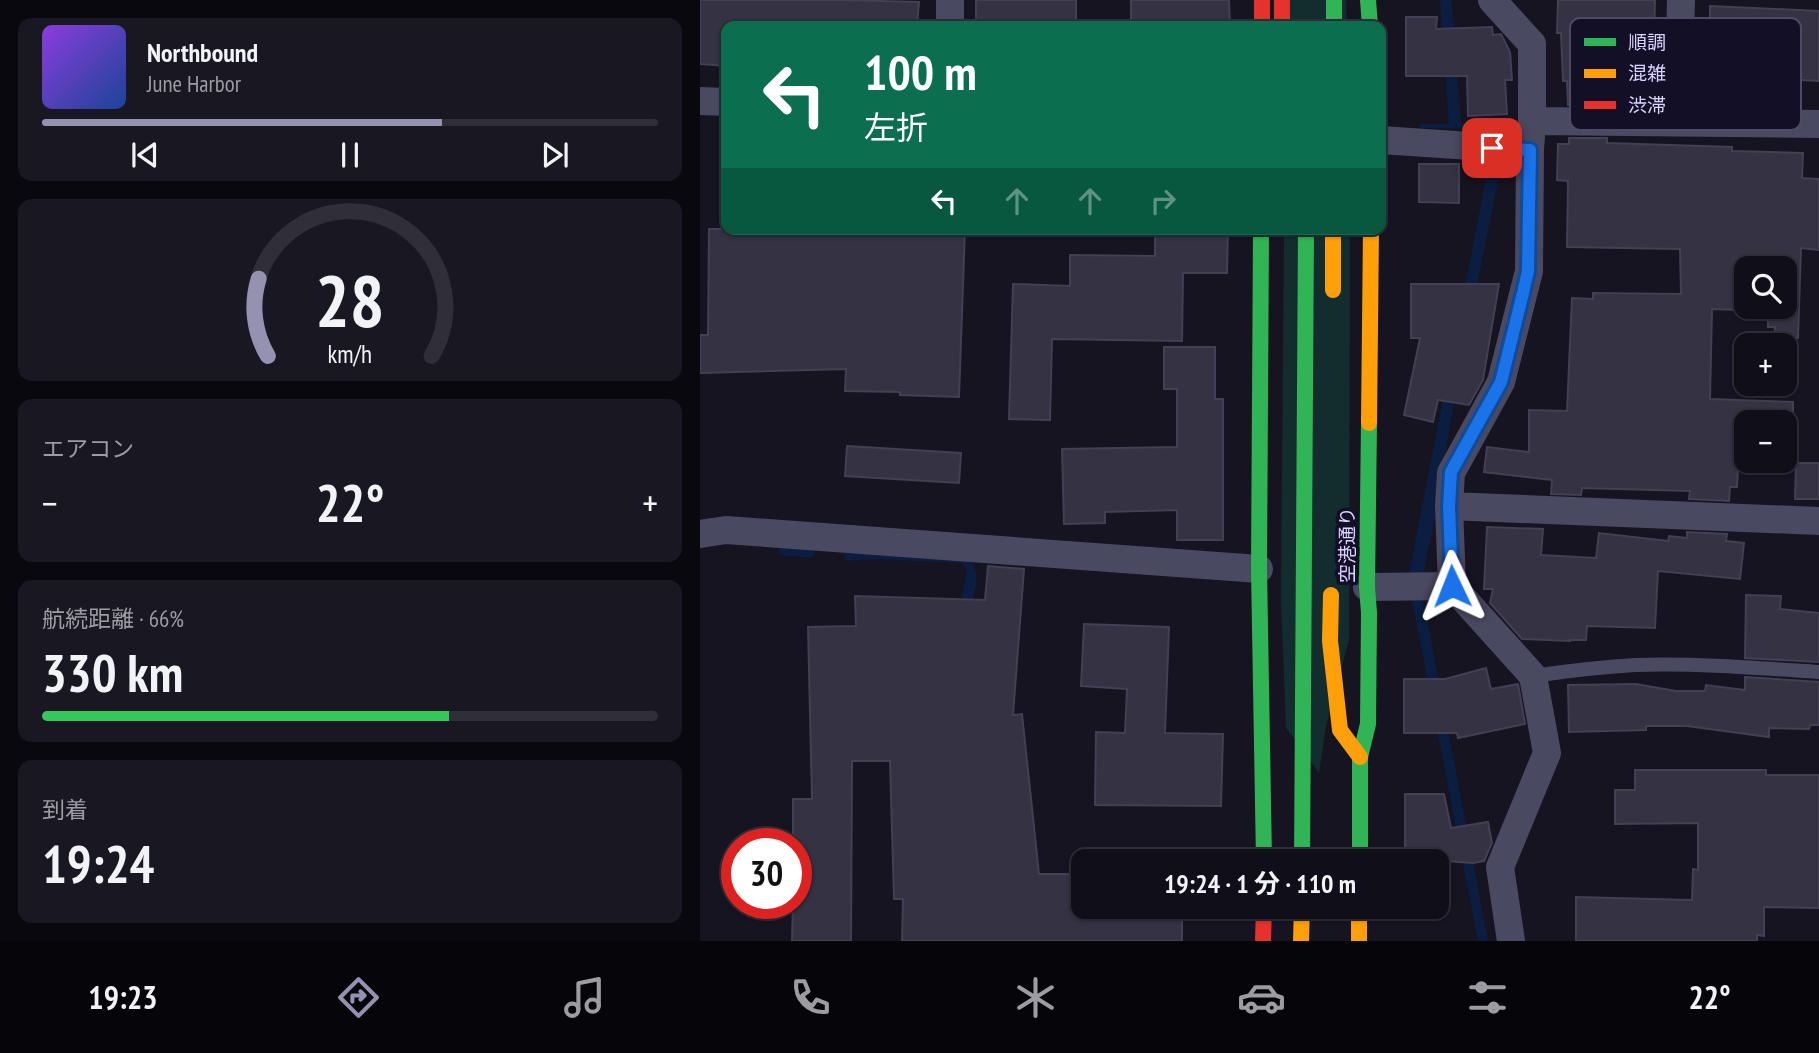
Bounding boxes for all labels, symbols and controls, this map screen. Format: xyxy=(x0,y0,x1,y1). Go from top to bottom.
legend xyxy=(1570,18,1801,130)
text: 順調 xyxy=(1628,30,1666,54)
text: Northbound xyxy=(147,36,258,69)
text: 100 m xyxy=(864,40,977,104)
icon: left xyxy=(749,49,840,140)
text: 混雑 xyxy=(1628,61,1666,85)
text: June Harbor xyxy=(147,69,241,98)
text: 渋滞 xyxy=(1628,93,1666,117)
text: 左折 xyxy=(864,106,928,148)
pin xyxy=(1462,118,1522,178)
icon: arrive xyxy=(1473,129,1511,167)
icon: previous xyxy=(126,136,164,174)
icon: pause xyxy=(331,136,369,174)
icon: next xyxy=(536,136,574,174)
icon: left xyxy=(925,182,963,220)
icon: ahead xyxy=(998,182,1036,220)
icon: ahead xyxy=(1071,182,1109,220)
icon: right xyxy=(1144,182,1182,220)
text: 28 xyxy=(315,252,385,346)
map controls xyxy=(1734,256,1797,473)
button: search xyxy=(1734,256,1797,319)
button: + xyxy=(1734,333,1797,396)
text: km/h xyxy=(328,338,372,370)
button: − xyxy=(1734,410,1797,473)
text: エアコン xyxy=(42,434,134,463)
text: 22° xyxy=(316,469,384,536)
text: − xyxy=(42,478,58,527)
text: + xyxy=(642,478,658,527)
street label: 空港通り xyxy=(1335,507,1359,583)
position arrow xyxy=(1415,549,1489,623)
text: 航続距離 · 66% xyxy=(42,604,184,633)
text: 330 km xyxy=(42,639,183,706)
text: 到着 xyxy=(42,795,88,824)
speed limit sign: 30 xyxy=(721,828,812,919)
text: 19:24 xyxy=(42,830,154,897)
text: 19:24 · 1 分 · 110 m xyxy=(1164,867,1356,900)
icon: directions xyxy=(334,973,383,1022)
icon: music xyxy=(560,973,609,1022)
icon: phone xyxy=(786,973,835,1022)
icon: climate xyxy=(1011,973,1060,1022)
icon: car xyxy=(1237,973,1286,1022)
icon: filters xyxy=(1463,973,1512,1022)
text: 19:23 xyxy=(88,976,158,1018)
text: 22° xyxy=(1688,976,1731,1018)

